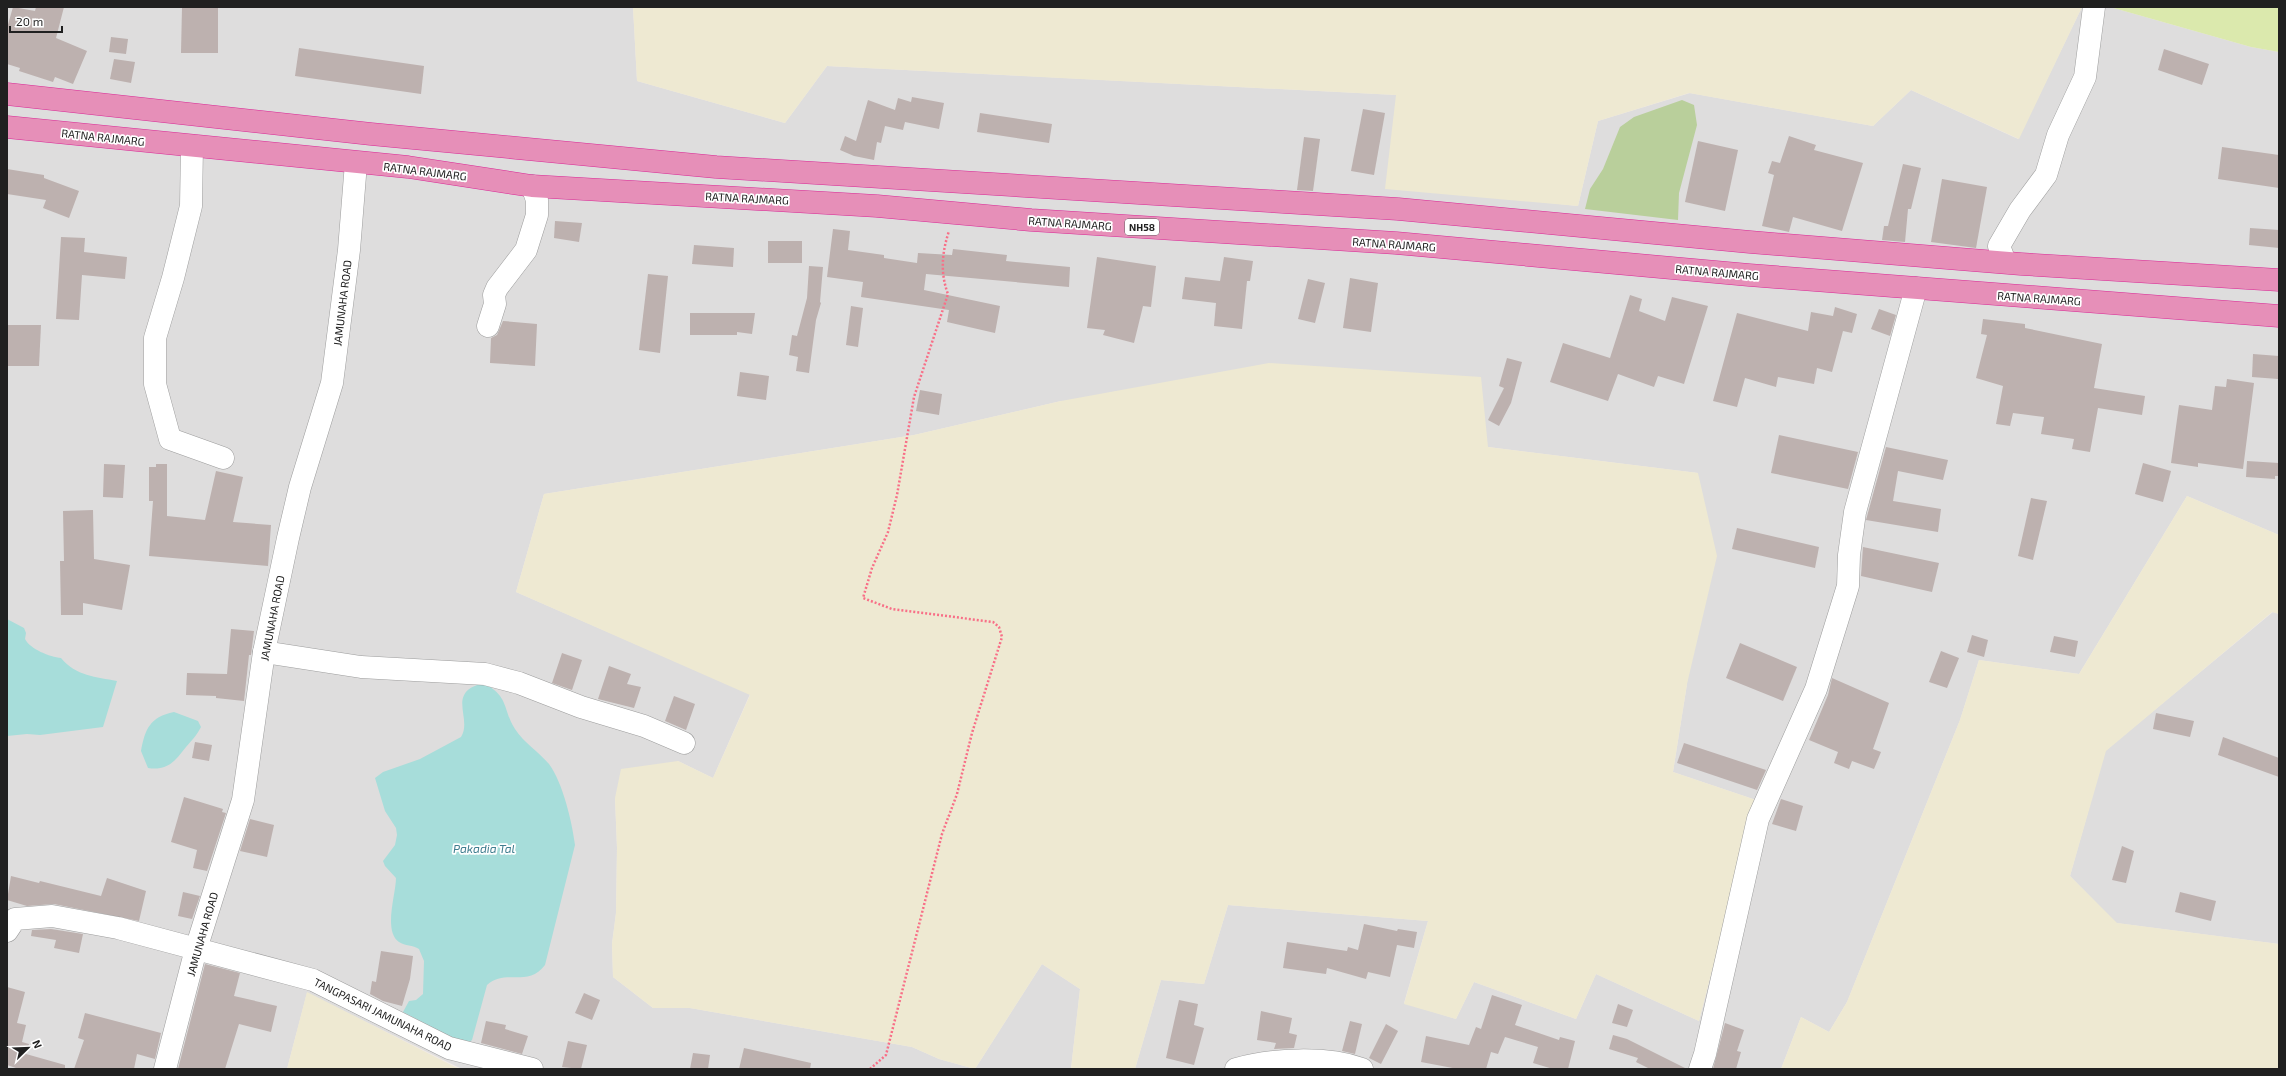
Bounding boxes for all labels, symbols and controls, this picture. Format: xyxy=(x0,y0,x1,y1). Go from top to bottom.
scale bar xyxy=(10,8,62,34)
text: 20 m xyxy=(16,14,43,28)
street label: RATNA RAJMARG xyxy=(61,126,145,148)
street label: RATNA RAJMARG xyxy=(383,159,467,183)
street label: RATNA RAJMARG xyxy=(705,189,789,207)
street label: RATNA RAJMARG xyxy=(1028,214,1112,232)
road number: NH58 xyxy=(1125,219,1159,235)
street label: RATNA RAJMARG xyxy=(1352,235,1436,253)
street label: JAMUNAHA ROAD xyxy=(330,259,354,347)
street label: RATNA RAJMARG xyxy=(1675,262,1759,282)
street label: RATNA RAJMARG xyxy=(1997,289,2081,307)
street label: JAMUNAHA ROAD xyxy=(257,574,287,662)
water label: Pakadia Tal xyxy=(453,841,515,855)
street label: JAMUNAHA ROAD xyxy=(184,890,220,978)
street label: TANGPASARI JAMUNAHA ROAD xyxy=(312,975,454,1053)
north arrow xyxy=(8,1028,48,1068)
text: N xyxy=(30,1038,45,1050)

